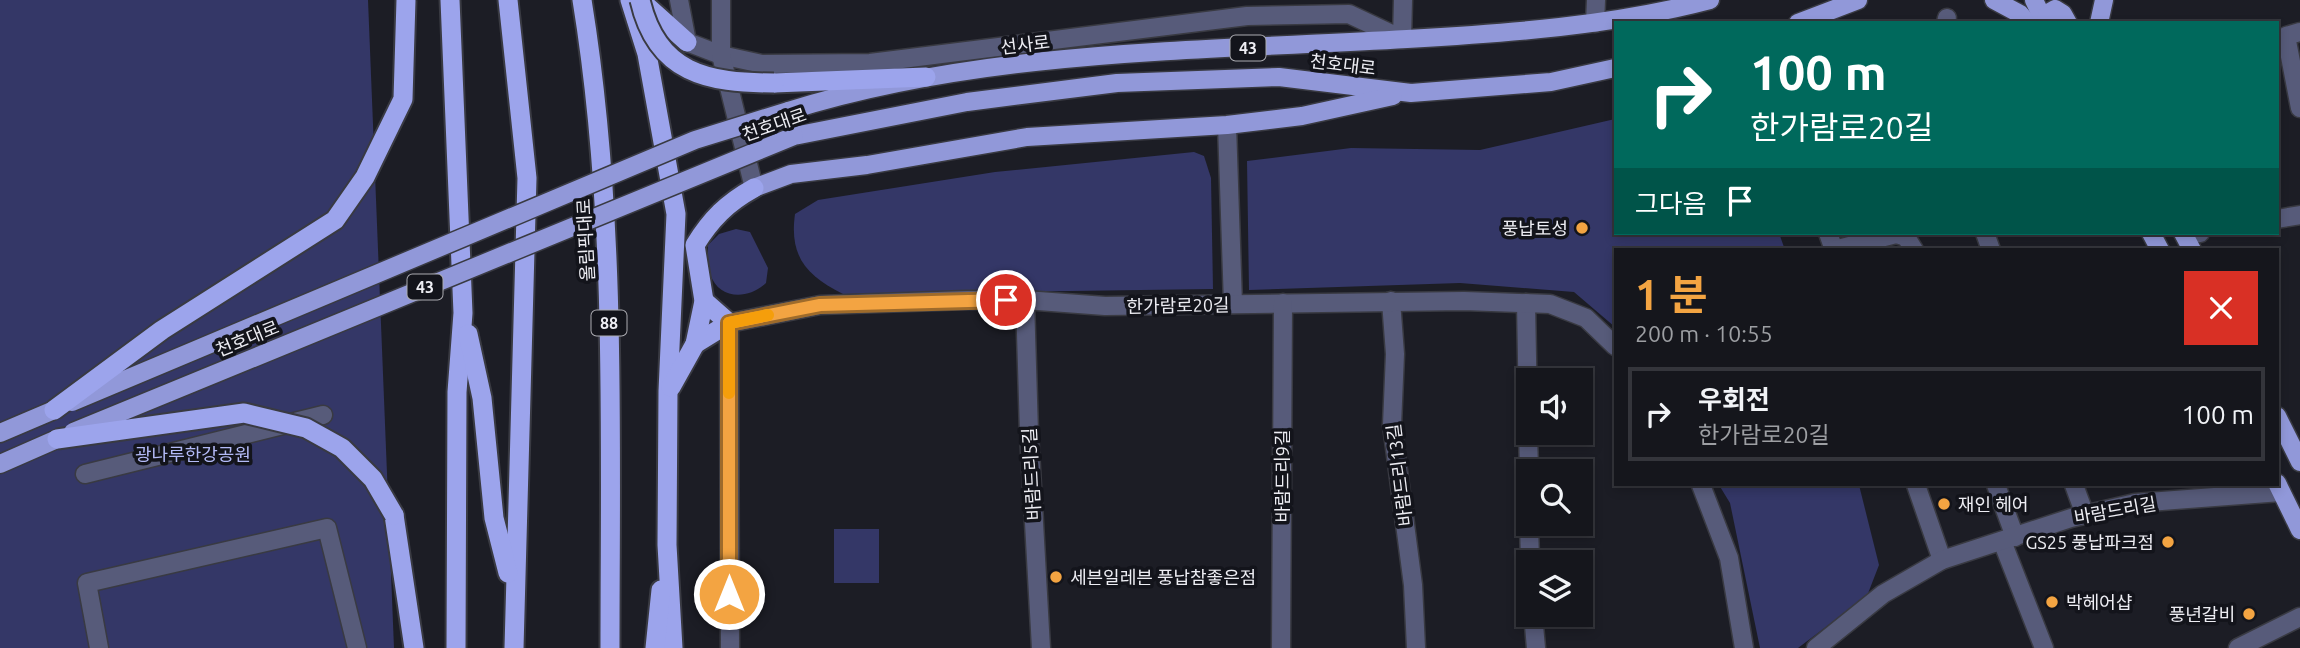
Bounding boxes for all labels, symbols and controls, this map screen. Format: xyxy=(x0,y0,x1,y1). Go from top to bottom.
street label: 선사로 xyxy=(999,31,1051,57)
road number: 43 xyxy=(1230,36,1266,60)
text: 100 m xyxy=(1750,44,1887,99)
icon: right xyxy=(1635,49,1726,140)
street label: 천호대로 xyxy=(1309,50,1377,78)
street label: 천호대로 xyxy=(739,104,809,144)
text: 한가람로20길 xyxy=(1750,109,1933,145)
icon: arrive xyxy=(1721,182,1759,220)
text: 그다음 xyxy=(1635,189,1707,218)
street label: 올림픽대로 xyxy=(573,198,597,282)
place label: 풍납토성 xyxy=(1502,218,1568,238)
marker: 풍납토성 xyxy=(1574,220,1590,236)
pin xyxy=(976,270,1036,330)
text: 1 분 xyxy=(1635,271,1707,318)
button: close xyxy=(2184,271,2258,345)
road number: 43 xyxy=(408,274,442,300)
icon: arrive xyxy=(987,281,1025,319)
street label: 한가람로20길 xyxy=(1126,294,1230,316)
road number: 88 xyxy=(592,310,626,336)
street label: 천호대로 xyxy=(213,316,281,360)
text: 200 m · 10:55 xyxy=(1635,321,1773,346)
map controls xyxy=(1516,368,1593,627)
button: sound xyxy=(1516,368,1593,445)
text: 우회전 xyxy=(1698,385,1770,414)
icon: right xyxy=(1639,395,1677,433)
text: 100 m xyxy=(2182,400,2254,429)
text: 한가람로20길 xyxy=(1698,422,1830,447)
street label: 바람드리13길 xyxy=(1383,423,1415,527)
street label: 바람드리5길 xyxy=(1019,427,1043,521)
street label: 바람드리9길 xyxy=(1272,430,1292,522)
park label: 광나루한강공원 xyxy=(135,444,251,464)
button: search xyxy=(1516,459,1593,536)
street label: 바람드리길 xyxy=(2072,493,2158,527)
place label: 재인 헤어 xyxy=(1958,494,2028,514)
marker: 재인 헤어 xyxy=(1936,496,1952,512)
place label: GS25 풍납파크점 xyxy=(2025,532,2154,552)
marker: GS25 풍납파크점 xyxy=(2160,534,2176,550)
button: layers xyxy=(1516,550,1593,627)
position arrow xyxy=(692,557,766,631)
place label: 세븐일레븐 풍납참좋은점 xyxy=(1070,567,1256,587)
marker: 세븐일레븐 풍납참좋은점 xyxy=(1048,569,1064,585)
place label: 박헤어샵 xyxy=(2066,592,2132,612)
marker: 박헤어샵 xyxy=(2044,594,2060,610)
place label: 풍년갈비 xyxy=(2169,604,2235,624)
marker: 풍년갈비 xyxy=(2241,606,2257,622)

